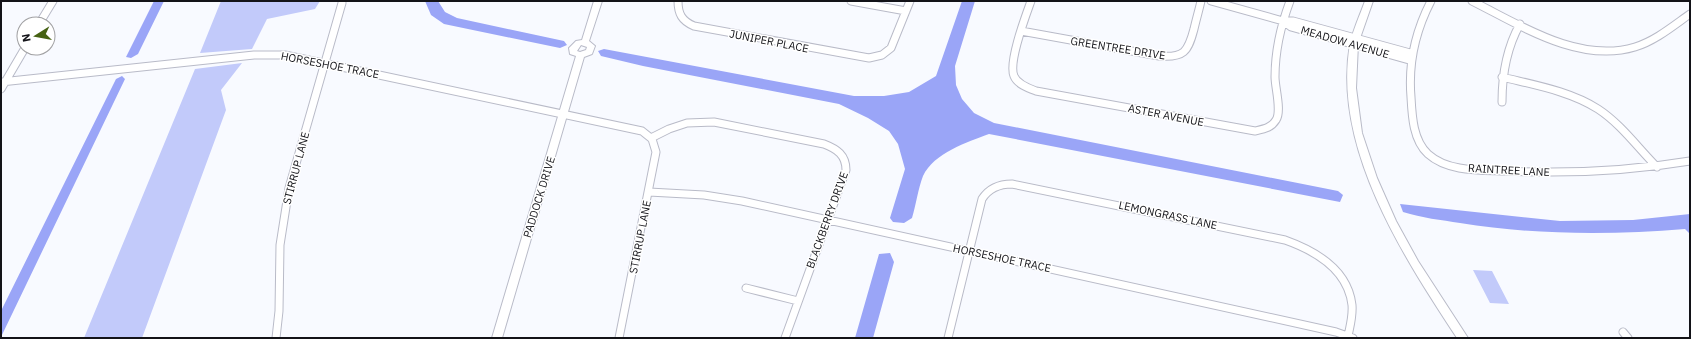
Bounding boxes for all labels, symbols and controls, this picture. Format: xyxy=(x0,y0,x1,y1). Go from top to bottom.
north arrow xyxy=(16,16,56,56)
street label: MEADOW AVENUE xyxy=(1299,23,1391,61)
street label: JUNIPER PLACE xyxy=(728,26,810,56)
text: N xyxy=(19,33,34,43)
street label: GREENTREE DRIVE xyxy=(1070,34,1166,62)
street label: HORSESHOE TRACE xyxy=(280,49,380,81)
street label: ASTER AVENUE xyxy=(1127,101,1205,129)
street label: STIRRUP LANE xyxy=(280,130,312,206)
street label: PADDOCK DRIVE xyxy=(520,155,558,239)
street label: RAINTREE LANE xyxy=(1468,161,1550,179)
street label: BLACKBERRY DRIVE xyxy=(803,170,851,270)
street label: LEMONGRASS LANE xyxy=(1117,198,1219,232)
street label: STIRRUP LANE xyxy=(626,199,654,275)
street label: HORSESHOE TRACE xyxy=(952,241,1052,275)

